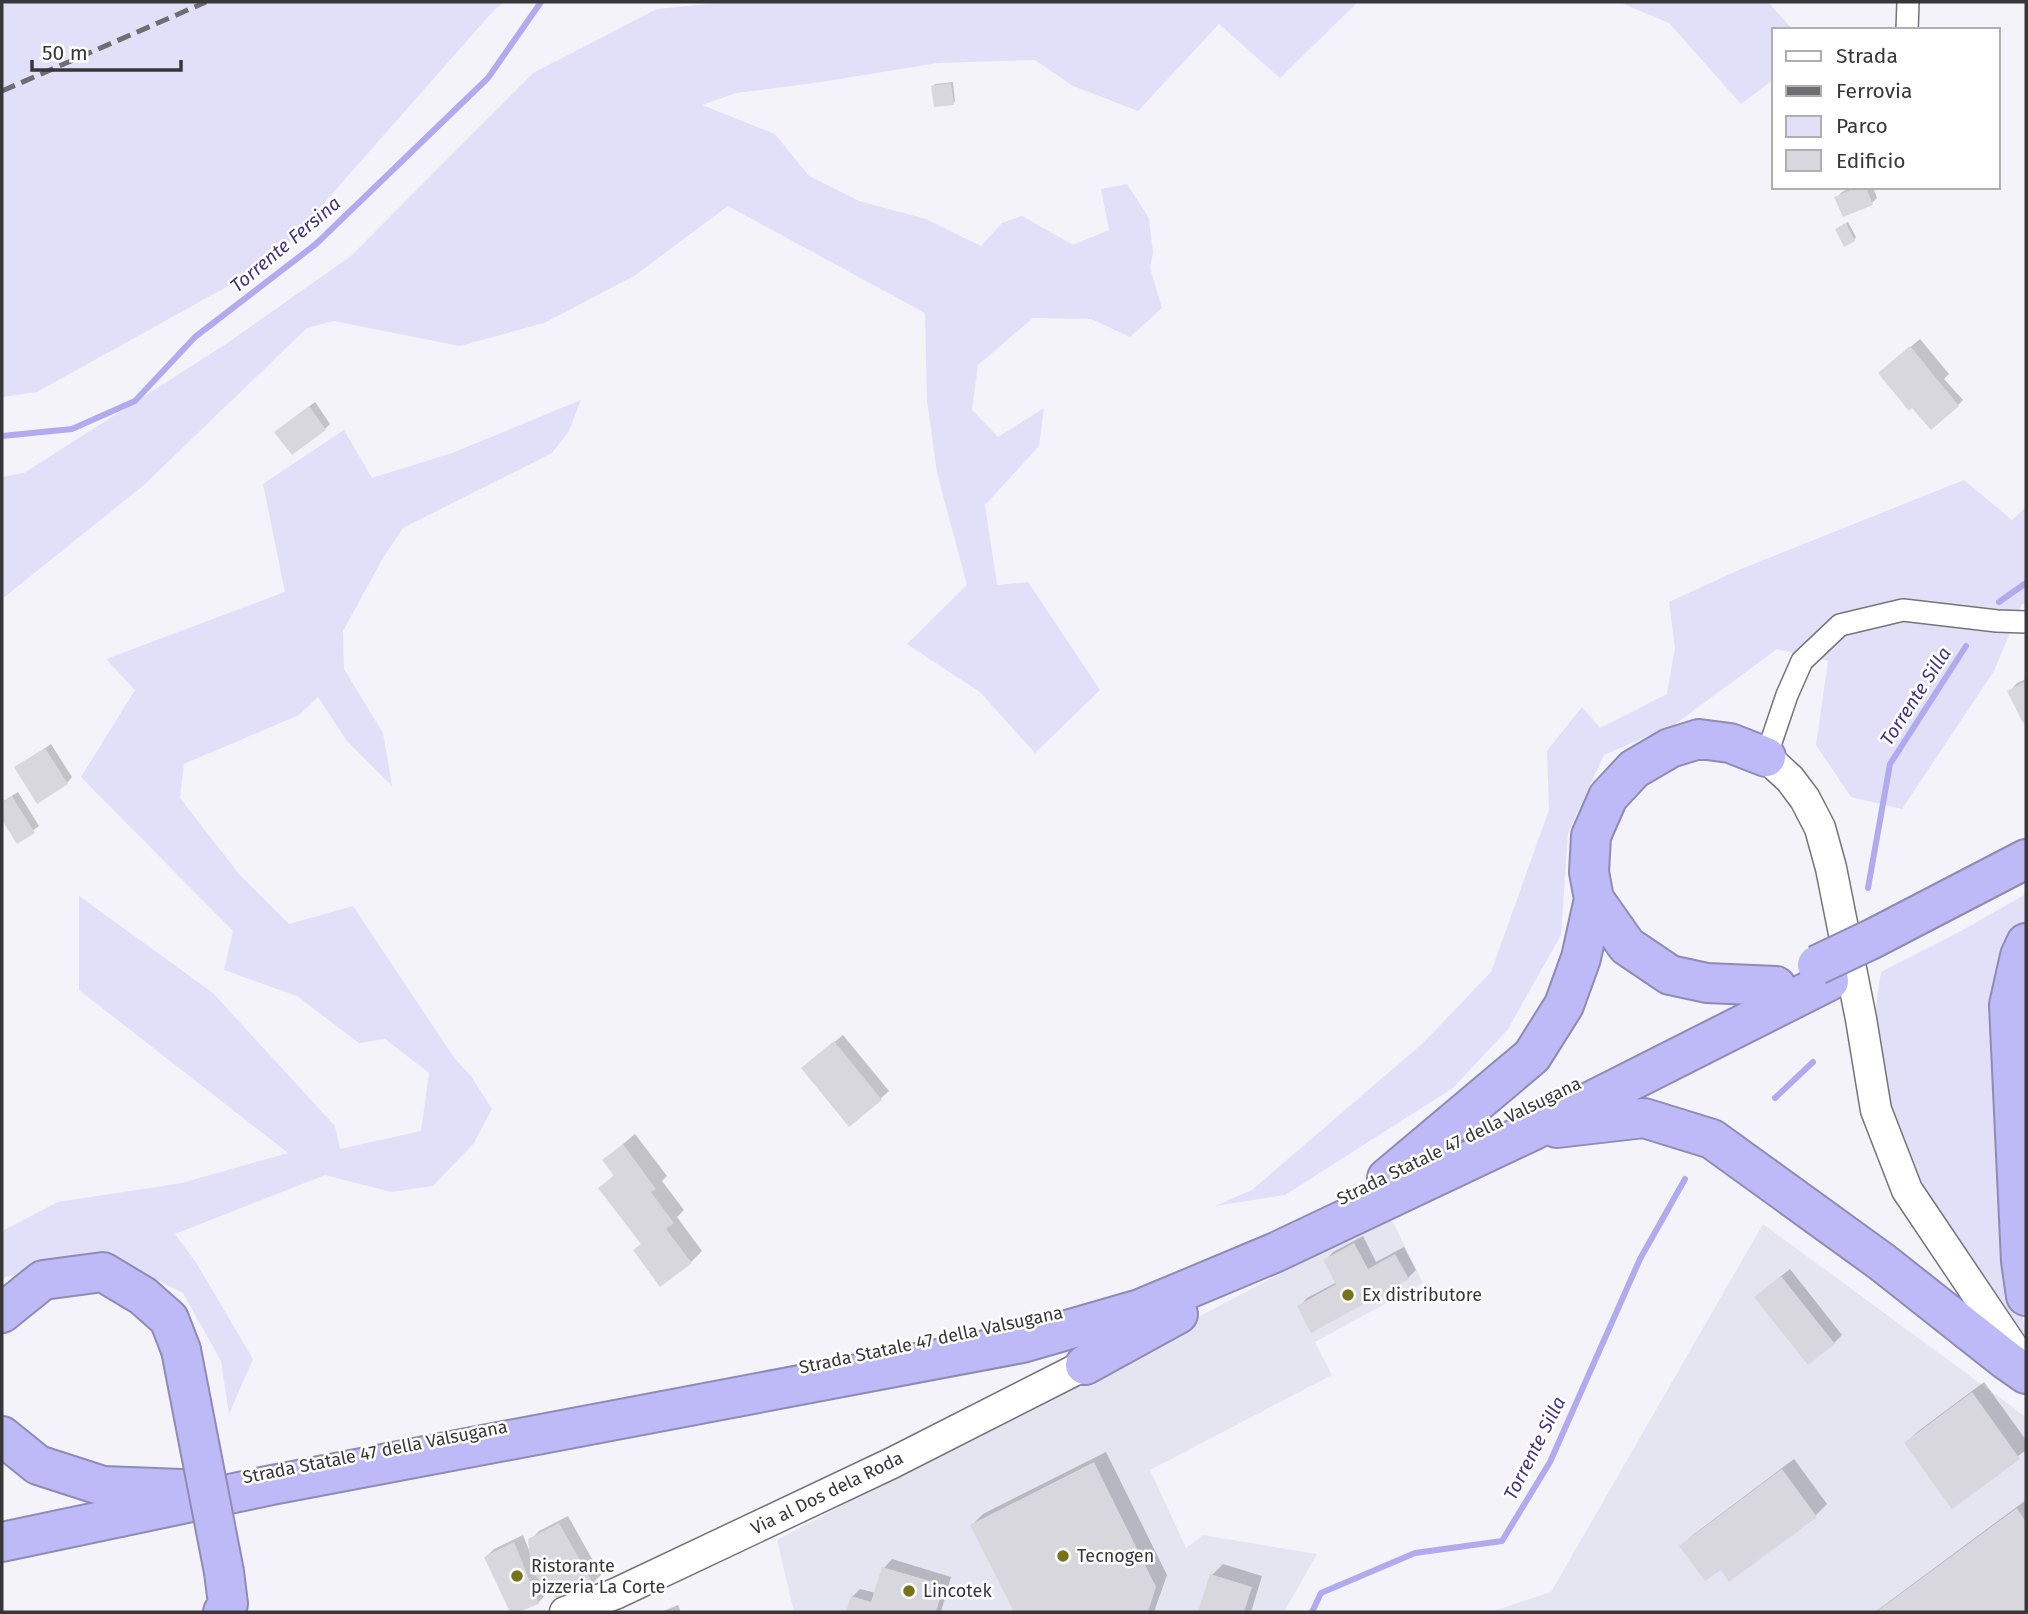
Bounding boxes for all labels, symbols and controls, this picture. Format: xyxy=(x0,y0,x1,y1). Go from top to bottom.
scale bar xyxy=(32,28,180,72)
legend xyxy=(1772,28,2000,189)
text: 50 m xyxy=(42,40,88,66)
text: Strada xyxy=(1836,43,1898,69)
text: Ferrovia xyxy=(1836,78,1912,104)
text: Parco xyxy=(1836,113,1888,139)
text: Edificio xyxy=(1836,148,1906,174)
water label: Torrente Fersina xyxy=(226,192,345,297)
water label: Torrente Silla xyxy=(1875,643,1956,750)
street label: Strada Statale 47 della Valsugana xyxy=(1333,1072,1585,1210)
place label: Ex distributore xyxy=(1362,1284,1482,1306)
marker: Ex distributore xyxy=(1340,1287,1356,1303)
street label: Strada Statale 47 della Valsugana xyxy=(797,1301,1065,1379)
water label: Torrente Silla xyxy=(1499,1393,1570,1504)
street label: Strada Statale 47 della Valsugana xyxy=(241,1416,509,1488)
street label: Via al Dos dela Roda xyxy=(747,1447,907,1539)
place label: Tecnogen xyxy=(1077,1545,1154,1567)
marker: Tecnogen xyxy=(1055,1548,1071,1564)
place label: Ristorante pizzeria La Corte xyxy=(531,1555,665,1598)
marker: Ristorante pizzeria La Corte xyxy=(509,1568,525,1584)
place label: Lincotek xyxy=(923,1580,992,1602)
marker: Lincotek xyxy=(901,1583,917,1599)

